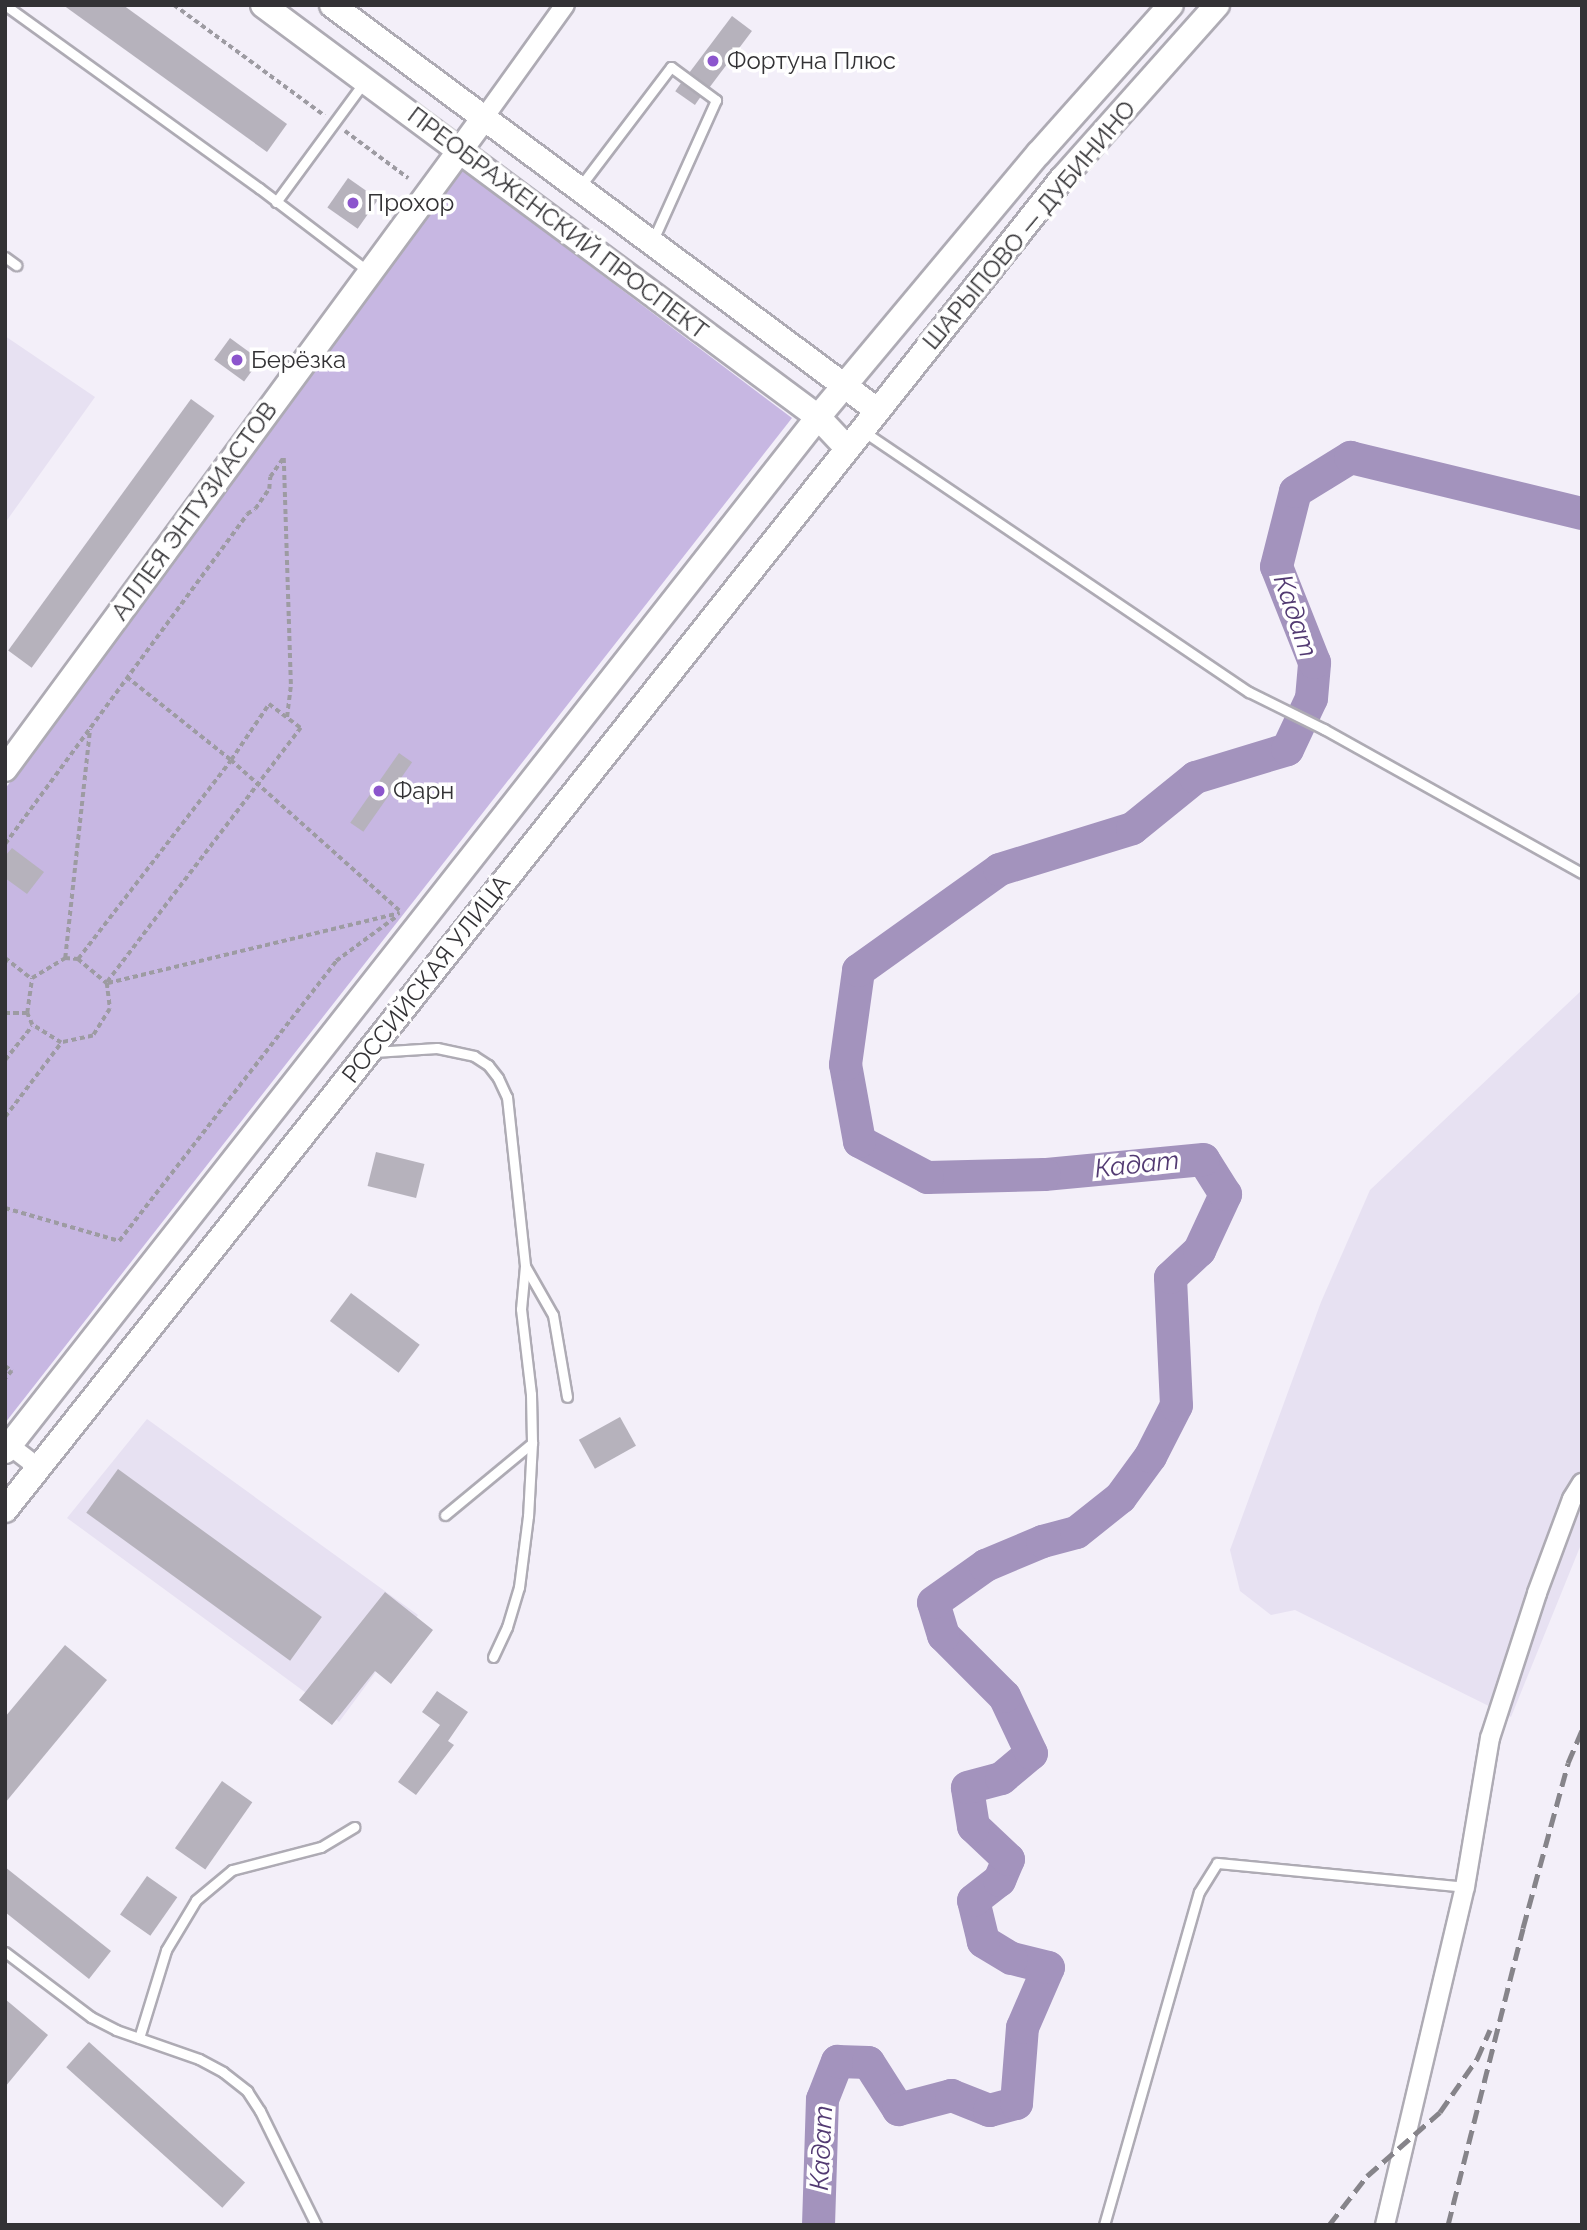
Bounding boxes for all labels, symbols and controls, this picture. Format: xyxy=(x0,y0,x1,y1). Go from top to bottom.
place label: Фортуна Плюс xyxy=(727,47,896,75)
marker: Фортуна Плюс xyxy=(705,53,721,69)
street label: ШАРЫПОВО — ДУБИНИНО xyxy=(916,95,1142,355)
street label: ПРЕОБРАЖЕНСКИЙ ПРОСПЕКТ xyxy=(402,101,714,345)
place label: Прохор xyxy=(367,189,454,217)
marker: Прохор xyxy=(345,195,361,211)
place label: Берёзка xyxy=(251,346,346,374)
marker: Берёзка xyxy=(229,352,245,368)
street label: АЛЛЕЯ ЭНТУЗИАСТОВ xyxy=(105,396,283,626)
water label: Кадат xyxy=(1266,571,1324,661)
place label: Фарн xyxy=(393,777,454,805)
marker: Фарн xyxy=(371,783,387,799)
street label: РОССИЙСКАЯ УЛИЦА xyxy=(336,869,516,1089)
water label: Кадат xyxy=(1093,1145,1181,1185)
water label: Кадат xyxy=(804,2105,840,2191)

